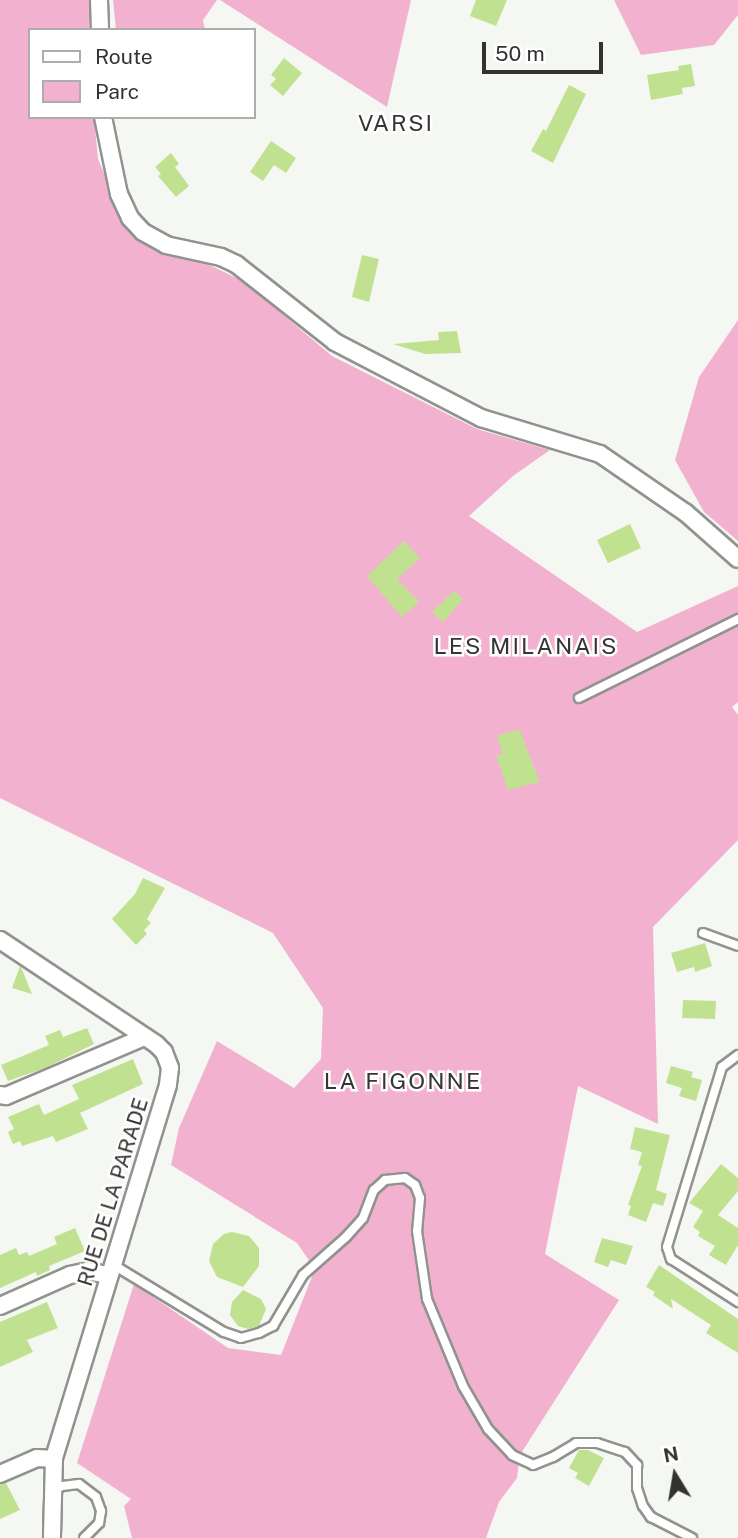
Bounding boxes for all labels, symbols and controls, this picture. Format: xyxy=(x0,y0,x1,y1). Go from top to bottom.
legend xyxy=(28,28,256,119)
scale bar xyxy=(486,28,607,72)
text: 50 m xyxy=(495,41,545,66)
text: Route xyxy=(95,44,153,69)
text: Parc xyxy=(95,79,139,104)
district label: VARSI xyxy=(359,109,433,137)
district label: LES MILANAIS xyxy=(435,632,617,660)
district label: LA FIGONNE xyxy=(325,1067,481,1095)
street label: RUE DE LA PARADE xyxy=(72,1095,154,1289)
north arrow xyxy=(640,1440,710,1510)
text: N xyxy=(662,1442,680,1467)

